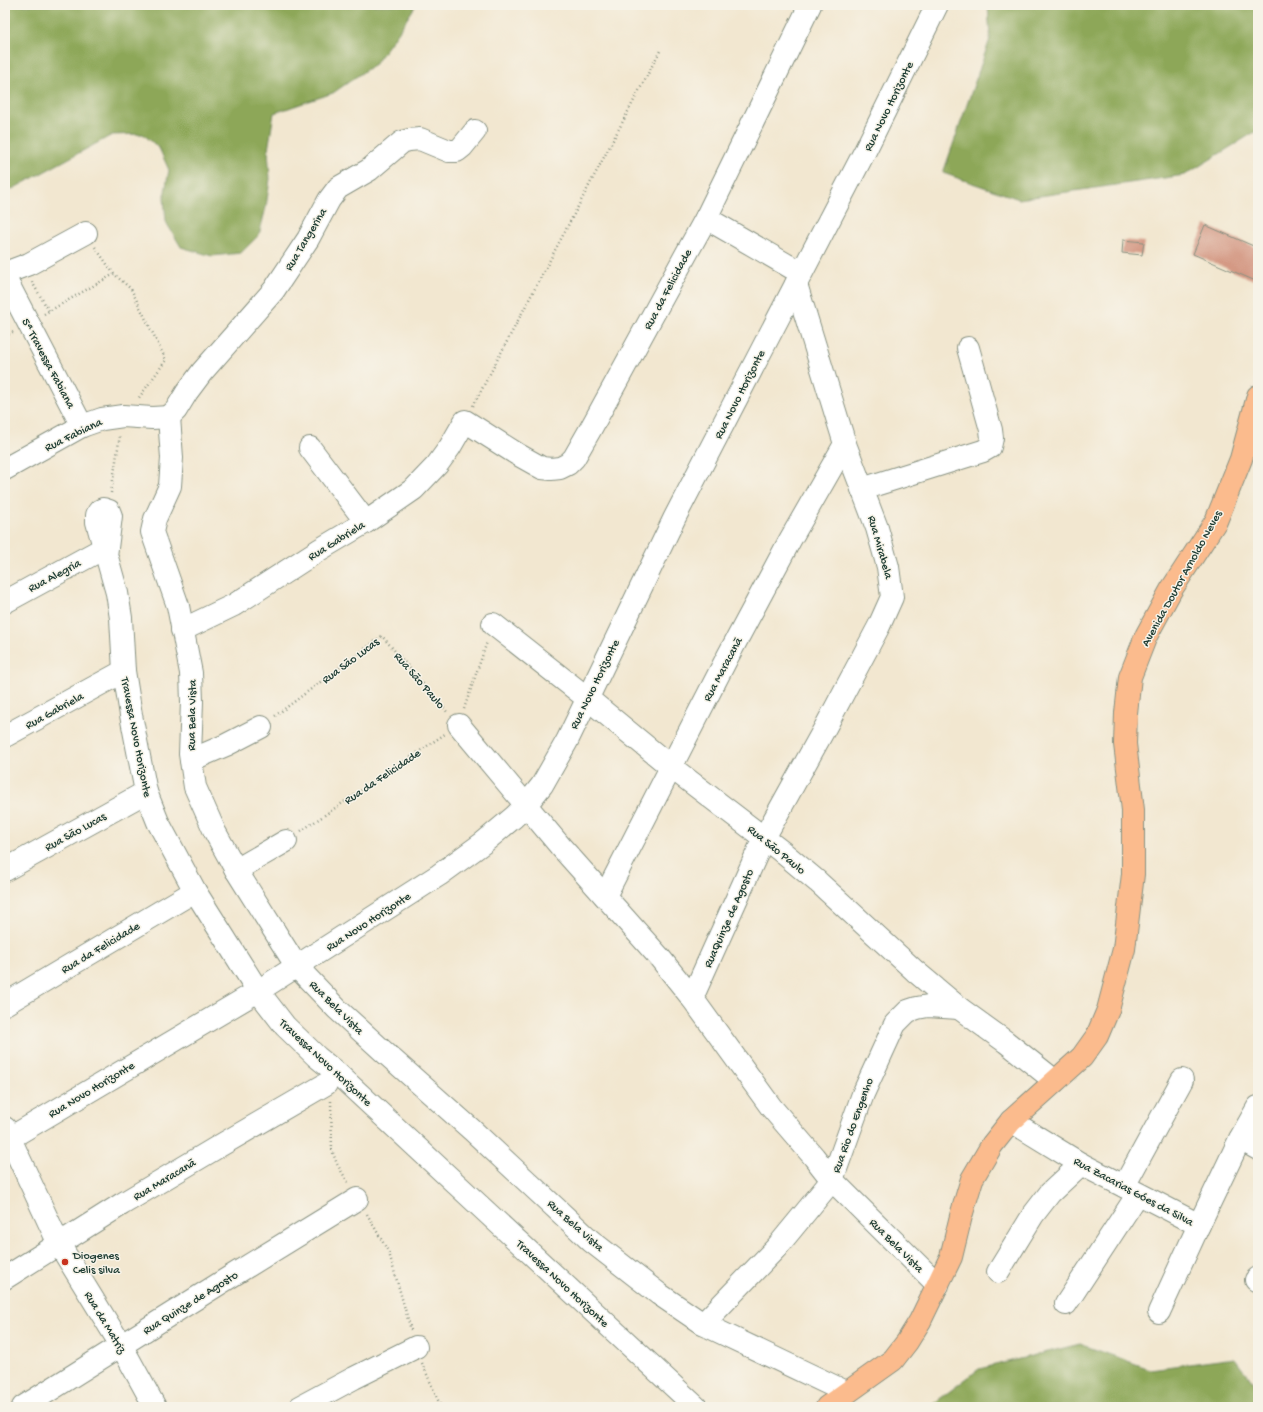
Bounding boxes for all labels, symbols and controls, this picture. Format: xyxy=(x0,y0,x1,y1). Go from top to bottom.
street label: Rua Novo Horizonte xyxy=(862,59,918,154)
street label: Rua Tangerina xyxy=(283,206,331,274)
street label: Rua da Felicidade xyxy=(642,247,696,333)
street label: 5ª Travessa Fabiana xyxy=(17,316,77,412)
street label: Rua Novo Horizonte xyxy=(712,347,770,442)
street label: Rua Fabiana xyxy=(43,416,105,456)
street label: Avenida Doutor Arnoldo Neves xyxy=(1139,508,1226,649)
street label: Rua Mirabela xyxy=(863,514,895,581)
street label: Rua Gabriela xyxy=(306,519,368,565)
street label: Rua Alegria xyxy=(26,557,84,596)
street label: Rua São Lucas xyxy=(320,635,383,688)
street label: Rua Maracanã xyxy=(701,635,747,704)
street label: Rua Novo Horizonte xyxy=(568,637,624,732)
street label: Rua São Paulo xyxy=(390,650,447,713)
street label: Travessa Novo Horizonte xyxy=(116,675,154,799)
street label: Rua Bela Vista xyxy=(185,679,201,751)
street label: Rua Gabriela xyxy=(23,690,87,733)
street label: Rua da Felicidade xyxy=(342,746,425,808)
street label: Rua São Lucas xyxy=(43,810,110,855)
street label: Rua São Paulo xyxy=(744,823,808,878)
street label: RuaQuinze de Agosto xyxy=(702,867,758,970)
street label: Rua Novo Horizonte xyxy=(324,890,415,955)
street label: Rua da Felicidade xyxy=(59,919,144,978)
street label: Rua Bela Vista xyxy=(305,978,366,1039)
street label: Travessa Novo Horizonte xyxy=(275,1016,375,1111)
street label: Rua Novo Horizonte xyxy=(46,1059,138,1122)
street label: Rua Rio do Engenho xyxy=(830,1076,878,1175)
street label: Rua Zacarias Góes da Silva xyxy=(1071,1155,1196,1231)
street label: Rua Maracanã xyxy=(131,1156,199,1205)
street label: Rua Bela Vista xyxy=(544,1197,606,1256)
street label: Rua Bela Vista xyxy=(865,1216,926,1277)
street label: Travessa Novo Horizonte xyxy=(512,1237,612,1332)
place label: Diogenes Celis silva xyxy=(72,1250,120,1278)
marker: Diogenes Celis silva xyxy=(60,1257,70,1267)
street label: Rua Quinze de Agosto xyxy=(141,1269,241,1339)
street label: Rua da Matriz xyxy=(80,1289,129,1357)

